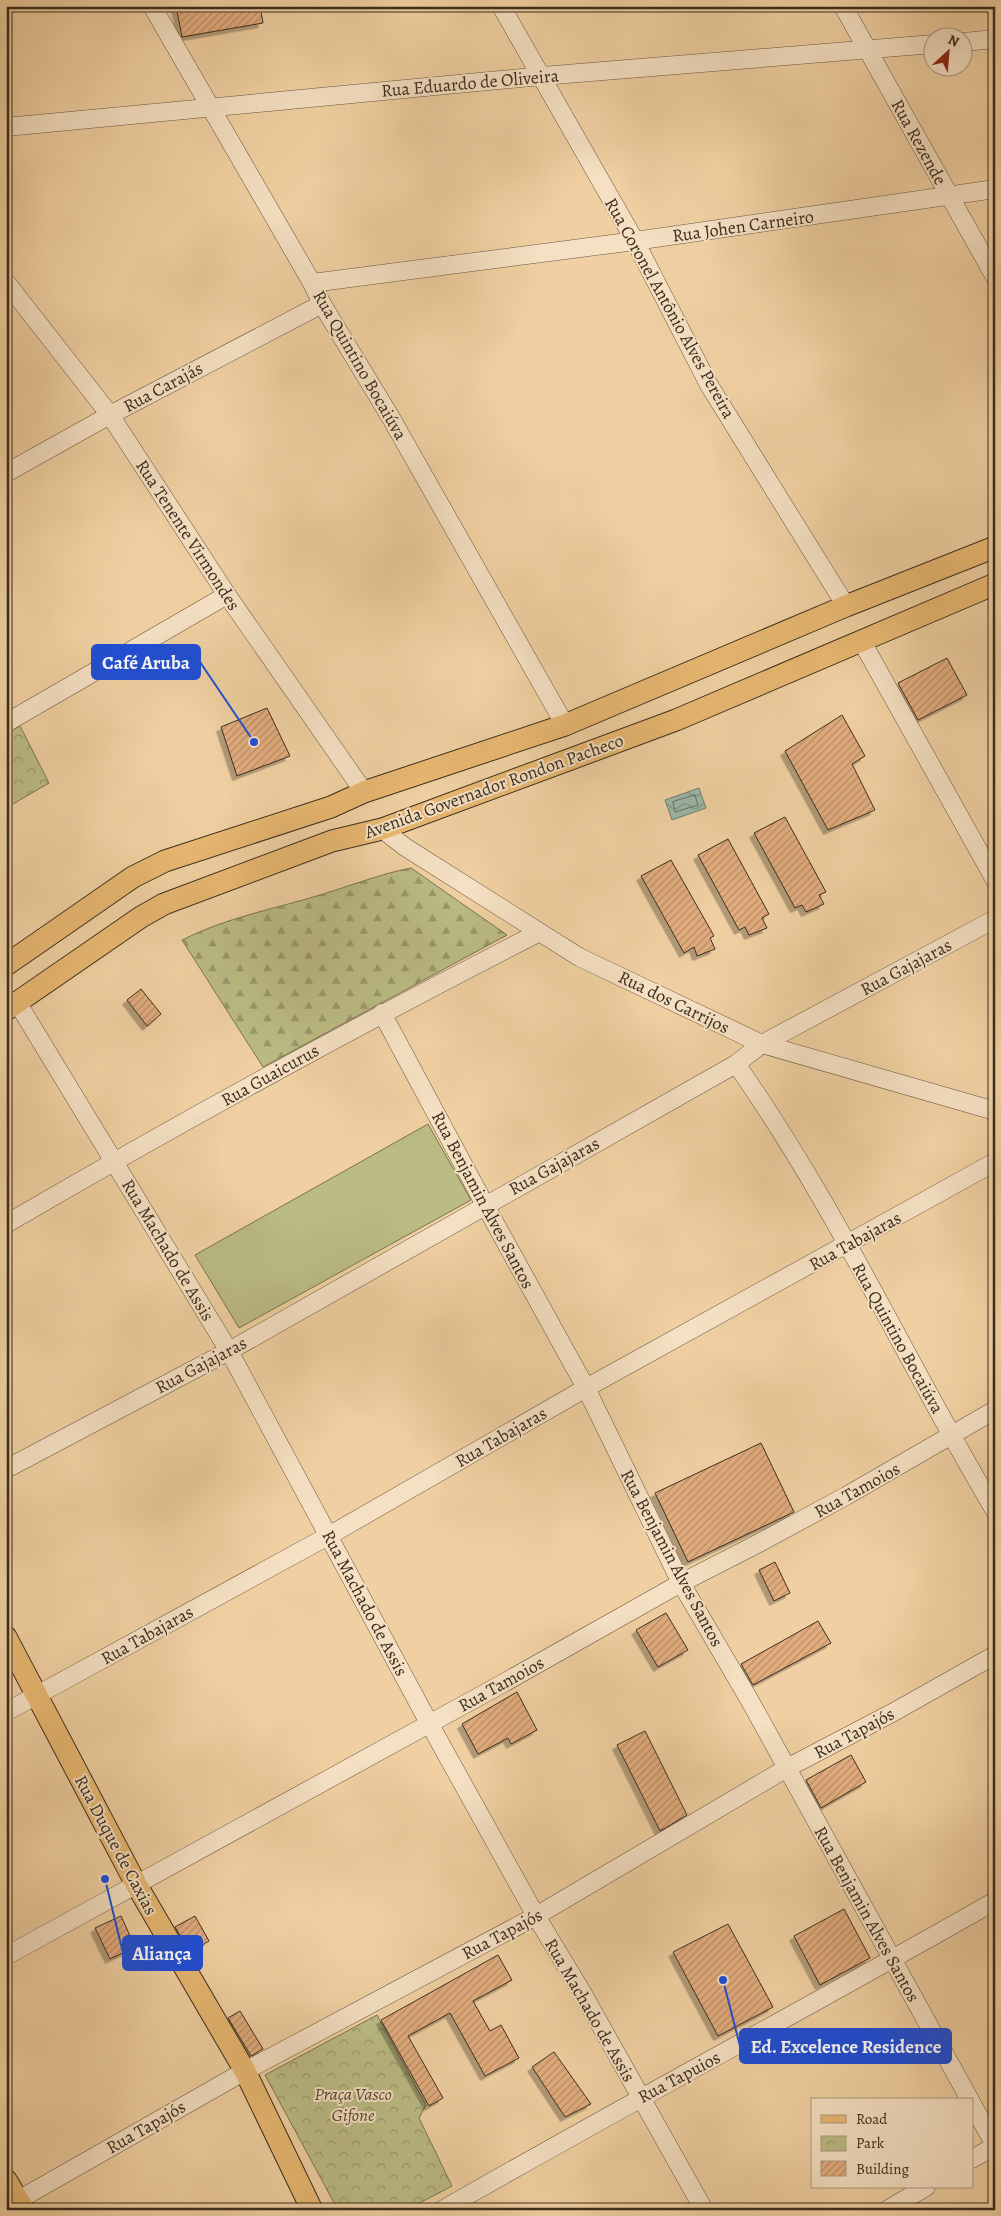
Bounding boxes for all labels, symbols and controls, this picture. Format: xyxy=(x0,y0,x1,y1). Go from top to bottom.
north arrow xyxy=(924,28,974,78)
text: N xyxy=(945,30,962,52)
street label: Rua Eduardo de Oliveira xyxy=(380,63,560,103)
street label: Rua Rezende xyxy=(886,95,952,189)
street label: Rua Coronel Antônio Alves Pereira xyxy=(599,193,741,423)
street label: Rua Johen Carneiro xyxy=(671,204,815,248)
street label: Rua Quintino Bocaiúva xyxy=(307,286,413,445)
street label: Rua Carajás xyxy=(119,356,207,418)
street label: Rua Tenente Virmondes xyxy=(130,455,246,615)
callout: Café Aruba xyxy=(92,645,200,679)
text: Café Aruba xyxy=(102,650,191,676)
street label: Avenida Governador Rondon Pacheco xyxy=(360,728,627,844)
street label: Rua Gajajaras xyxy=(856,933,956,1001)
street label: Rua dos Carrijos xyxy=(614,965,734,1039)
street label: Rua Guaicurus xyxy=(217,1038,323,1112)
street label: Rua Benjamin Alves Santos xyxy=(426,1107,540,1293)
street label: Rua Gajajaras xyxy=(504,1131,604,1201)
street label: Rua Machado de Assis xyxy=(116,1174,220,1326)
street label: Rua Tabajaras xyxy=(804,1206,906,1276)
street label: Rua Quintino Bocaiúva xyxy=(847,1258,950,1418)
street label: Rua Gajajaras xyxy=(151,1331,251,1399)
street label: Rua Tabajaras xyxy=(451,1401,551,1473)
street label: Rua Tamoios xyxy=(810,1457,904,1523)
street label: Rua Benjamin Alves Santos xyxy=(615,1465,729,1651)
street label: Rua Machado de Assis xyxy=(316,1526,414,1680)
street label: Rua Tabajaras xyxy=(96,1600,198,1670)
street label: Rua Tamoios xyxy=(454,1651,548,1717)
street label: Rua Tapajós xyxy=(809,1702,899,1764)
street label: Rua Duque de Caxias xyxy=(69,1771,163,1919)
street label: Rua Benjamin Alves Santos xyxy=(809,1822,925,2006)
street label: Rua Tapajós xyxy=(457,1903,547,1965)
street label: Rua Machado de Assis xyxy=(539,1934,641,2086)
callout: Aliança xyxy=(123,1936,202,1970)
text: Aliança xyxy=(131,1941,192,1967)
callout: Ed. Excelence Residence xyxy=(740,2029,951,2063)
text: Ed. Excelence Residence xyxy=(751,2034,942,2060)
street label: Rua Tapuios xyxy=(634,2045,724,2109)
park label: Praça Vasco Gifone xyxy=(314,2082,392,2127)
street label: Rua Tapajós xyxy=(102,2095,190,2159)
legend xyxy=(811,2098,974,2188)
text: Road xyxy=(856,2109,888,2129)
text: Park xyxy=(856,2133,885,2153)
text: Building xyxy=(856,2159,909,2179)

